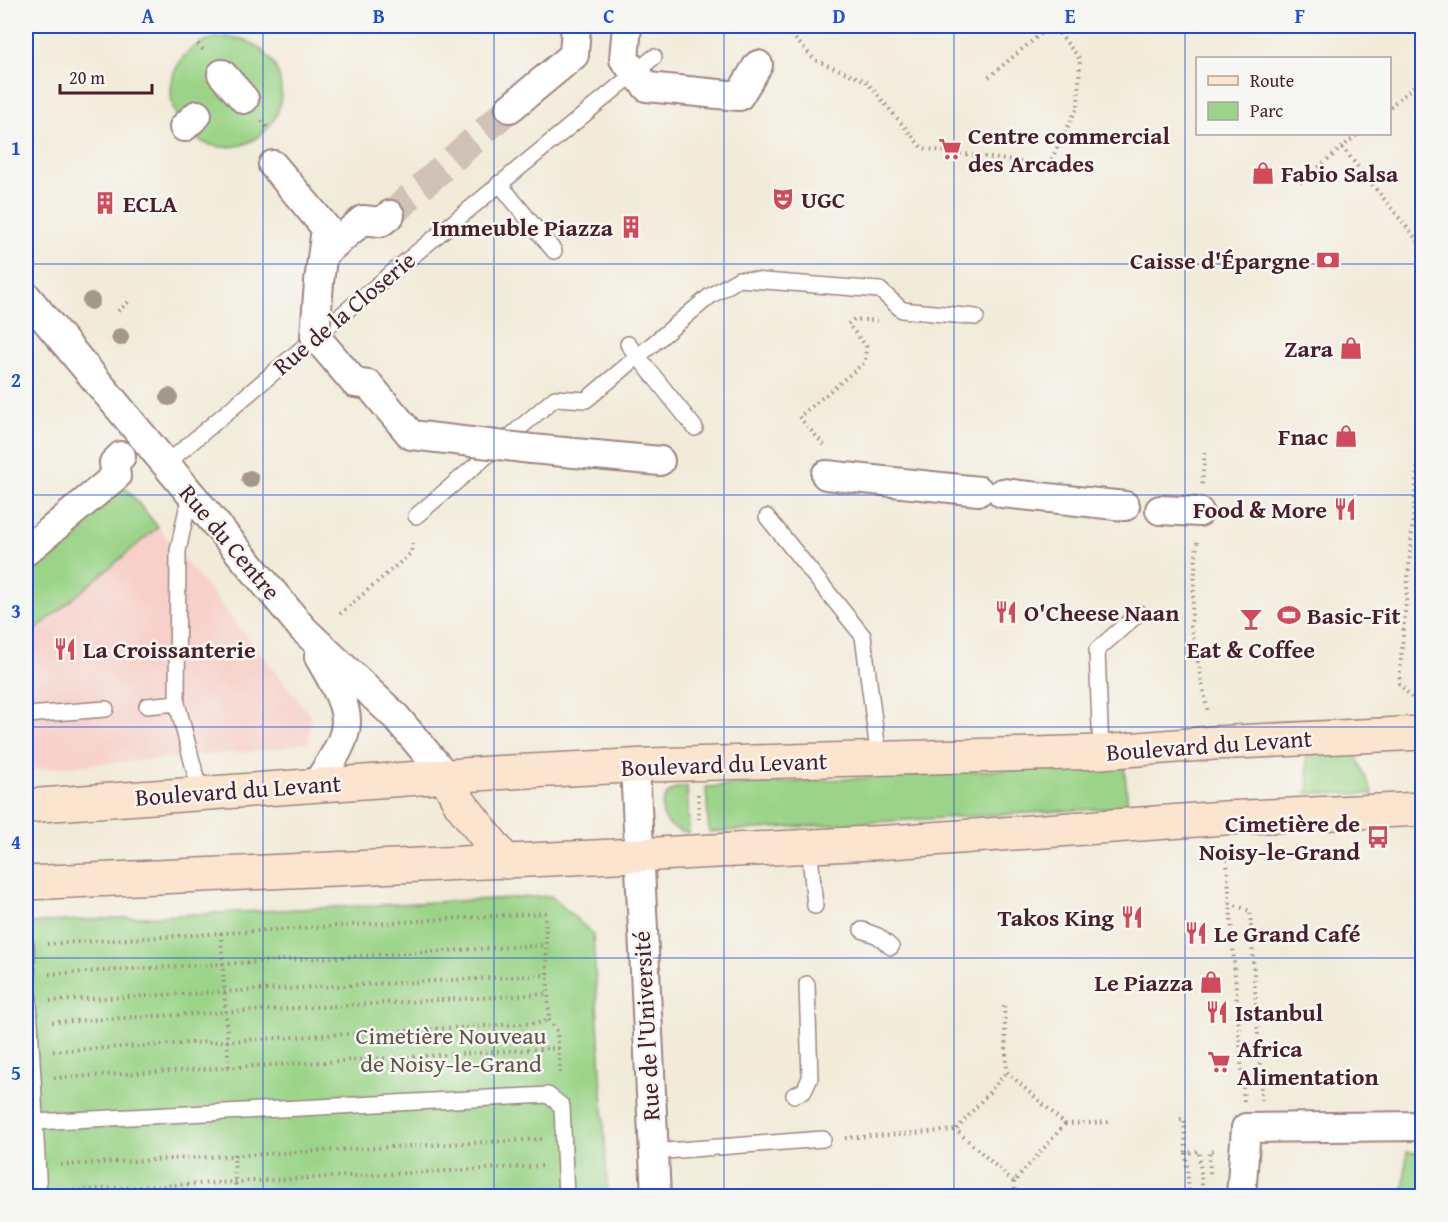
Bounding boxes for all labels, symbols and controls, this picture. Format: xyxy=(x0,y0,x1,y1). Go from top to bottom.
text: A xyxy=(142,1,155,30)
text: B xyxy=(373,1,385,30)
text: C xyxy=(603,1,615,30)
text: D xyxy=(832,1,846,30)
text: E xyxy=(1065,1,1076,30)
text: F xyxy=(1295,1,1305,30)
scale bar xyxy=(60,57,152,95)
legend xyxy=(1196,57,1391,135)
text: 20 m xyxy=(69,64,105,91)
text: Route xyxy=(1250,67,1294,94)
text: Parc xyxy=(1250,97,1283,124)
place label: Centre commercial des Arcades xyxy=(968,118,1171,181)
text: 1 xyxy=(11,133,21,162)
supermarket icon: Centre commercial des Arcades xyxy=(937,136,963,162)
place label: Fabio Salsa xyxy=(1281,156,1399,191)
shop icon: Fabio Salsa xyxy=(1250,160,1276,186)
place label: UGC xyxy=(801,182,845,217)
place label: ECLA xyxy=(123,186,178,221)
theatre icon: UGC xyxy=(770,186,796,212)
building icon: ECLA xyxy=(92,190,118,216)
place label: Immeuble Piazza xyxy=(432,210,614,245)
building icon: Immeuble Piazza xyxy=(618,214,644,240)
street label: Rue de la Closerie xyxy=(265,243,423,383)
place label: Caisse d'Épargne xyxy=(1130,243,1310,278)
bank icon: Caisse d'Épargne xyxy=(1315,247,1341,273)
place label: Zara xyxy=(1284,331,1334,366)
shop icon: Zara xyxy=(1338,335,1364,361)
text: 2 xyxy=(11,365,21,394)
place label: Fnac xyxy=(1278,419,1328,454)
shop icon: Fnac xyxy=(1333,423,1359,449)
street label: Rue du Centre xyxy=(171,477,289,607)
place label: Food & More xyxy=(1193,492,1327,527)
restaurant icon: Food & More xyxy=(1332,496,1358,522)
place label: O'Cheese Naan xyxy=(1024,595,1179,630)
text: 3 xyxy=(11,596,21,625)
place label: Basic-Fit xyxy=(1307,598,1401,633)
restaurant icon: O'Cheese Naan xyxy=(993,599,1019,625)
sports icon: Basic-Fit xyxy=(1276,602,1302,628)
bar icon: Eat & Coffee xyxy=(1238,606,1264,632)
place label: La Croissanterie xyxy=(83,632,256,667)
place label: Eat & Coffee xyxy=(1187,632,1315,667)
restaurant icon: La Croissanterie xyxy=(52,636,78,662)
street label: Boulevard du Levant xyxy=(1105,720,1314,770)
street label: Boulevard du Levant xyxy=(620,743,828,785)
street label: Boulevard du Levant xyxy=(134,765,343,815)
place label: Cimetière de Noisy-le-Grand xyxy=(1199,806,1360,869)
bus stop icon: Cimetière de Noisy-le-Grand xyxy=(1365,824,1391,850)
text: 4 xyxy=(11,827,21,856)
place label: Takos King xyxy=(998,900,1114,935)
restaurant icon: Takos King xyxy=(1119,904,1145,930)
place label: Le Grand Café xyxy=(1214,916,1361,951)
restaurant icon: Le Grand Café xyxy=(1183,920,1209,946)
street label: Rue de l'Université xyxy=(624,930,668,1122)
place label: Le Piazza xyxy=(1095,965,1194,1000)
shop icon: Le Piazza xyxy=(1198,969,1224,995)
place label: Istanbul xyxy=(1235,995,1324,1030)
restaurant icon: Istanbul xyxy=(1204,999,1230,1025)
park label: Cimetière Nouveau de Noisy-le-Grand xyxy=(355,1018,547,1081)
place label: Africa Alimentation xyxy=(1237,1031,1379,1094)
supermarket icon: Africa Alimentation xyxy=(1206,1049,1232,1075)
text: 5 xyxy=(11,1058,21,1087)

